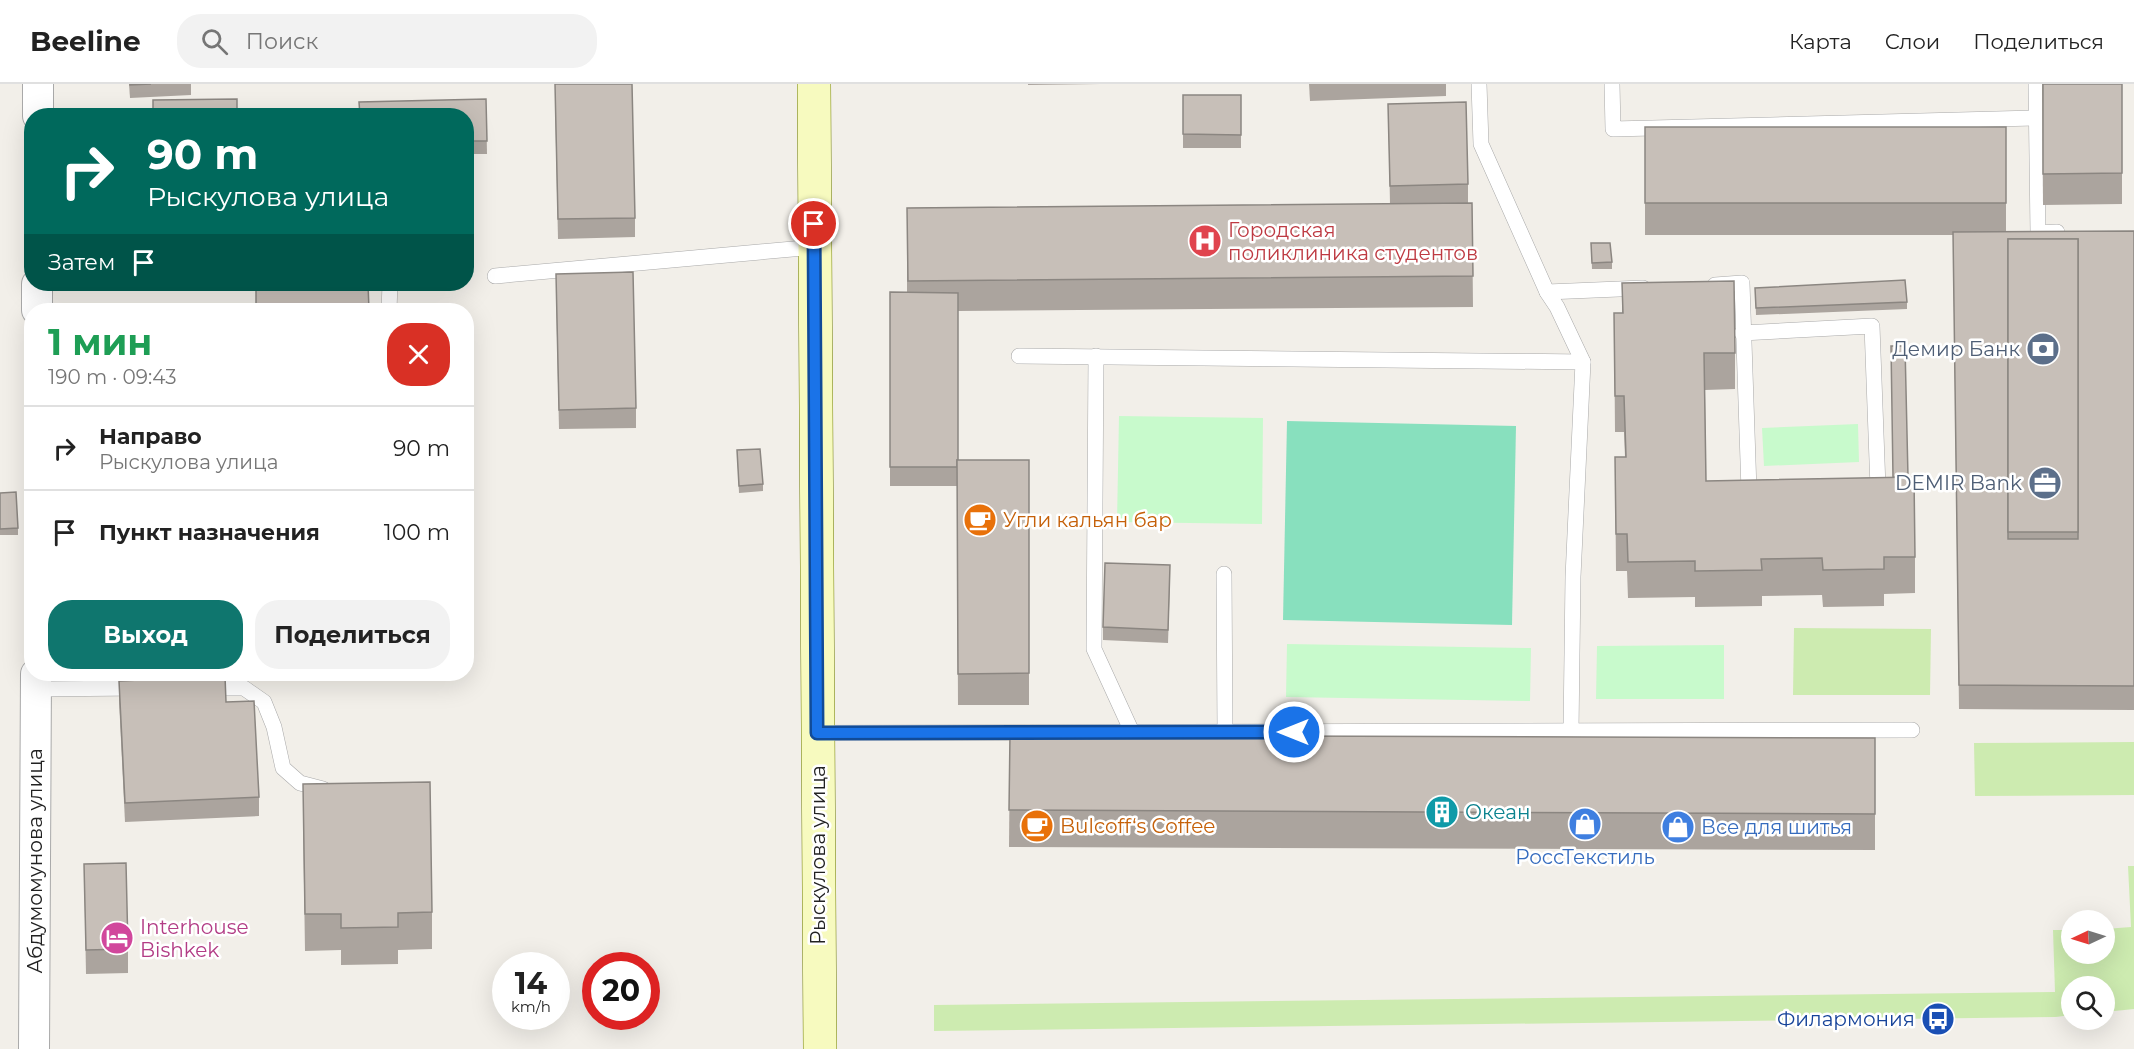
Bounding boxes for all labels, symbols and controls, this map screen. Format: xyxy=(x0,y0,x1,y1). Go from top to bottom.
search box xyxy=(177,14,597,68)
text: Beeline xyxy=(30,24,141,58)
icon: search xyxy=(198,25,231,58)
text: Поиск xyxy=(246,28,318,55)
text: Карта xyxy=(1789,29,1852,54)
text: Слои xyxy=(1885,29,1940,54)
text: Поделиться xyxy=(1973,29,2104,54)
text: 90 m xyxy=(147,128,258,180)
icon: right xyxy=(48,132,126,210)
text: Рыскулова улица xyxy=(147,180,389,213)
pin xyxy=(788,198,839,249)
icon: arrive xyxy=(797,207,830,240)
place label: Городская поликлиника студентов xyxy=(1228,218,1478,265)
hospital icon: Городская поликлиника студентов xyxy=(1187,223,1223,259)
icon: arrive xyxy=(127,246,160,279)
text: Затем xyxy=(48,249,115,276)
text: 1 мин xyxy=(48,320,152,364)
button: close xyxy=(387,323,450,386)
bank icon: Демир Банк xyxy=(2025,331,2061,367)
place label: Демир Банк xyxy=(1892,337,2020,361)
text: 190 m · 09:43 xyxy=(48,365,176,389)
text: Направо xyxy=(99,423,202,450)
icon: right xyxy=(48,432,81,465)
text: 90 m xyxy=(393,435,450,462)
text: Рыскулова улица xyxy=(99,450,278,474)
office icon: DEMIR Bank xyxy=(2027,465,2063,501)
place label: DEMIR Bank xyxy=(1895,471,2022,495)
cafe icon: Угли кальян бар xyxy=(962,502,998,538)
place label: Угли кальян бар xyxy=(1003,508,1172,532)
icon: arrive xyxy=(48,516,81,549)
text: Пункт назначения xyxy=(99,519,320,546)
text: 100 m xyxy=(384,519,450,546)
button: Выход xyxy=(48,600,243,669)
button: Поделиться xyxy=(255,600,450,669)
position arrow xyxy=(1262,700,1326,764)
street label: Абдумомунова улица xyxy=(23,748,47,974)
street label: Рыскулова улица xyxy=(806,765,830,945)
building icon: Океан xyxy=(1424,794,1460,830)
place label: Океан xyxy=(1465,800,1531,824)
shop icon: РоссТекстиль xyxy=(1567,806,1603,842)
cafe icon: Bulcoff‘s Coffee xyxy=(1019,808,1055,844)
shop icon: Все для шитья xyxy=(1660,809,1696,845)
place label: Bulcoff‘s Coffee xyxy=(1060,814,1215,838)
place label: Все для шитья xyxy=(1701,815,1852,839)
place label: РоссТекстиль xyxy=(1515,845,1655,869)
north arrow xyxy=(2061,910,2115,964)
map controls xyxy=(2061,910,2115,1030)
place label: Interhouse Bishkek xyxy=(140,915,249,962)
hotel icon: Interhouse Bishkek xyxy=(99,920,135,956)
speed limit sign: 20 xyxy=(582,952,660,1030)
text: 14 xyxy=(515,965,547,1002)
button: search xyxy=(2061,976,2115,1030)
text: km/h xyxy=(511,997,551,1016)
bus stop icon: Филармония xyxy=(1920,1001,1956,1037)
place label: Филармония xyxy=(1777,1007,1915,1031)

